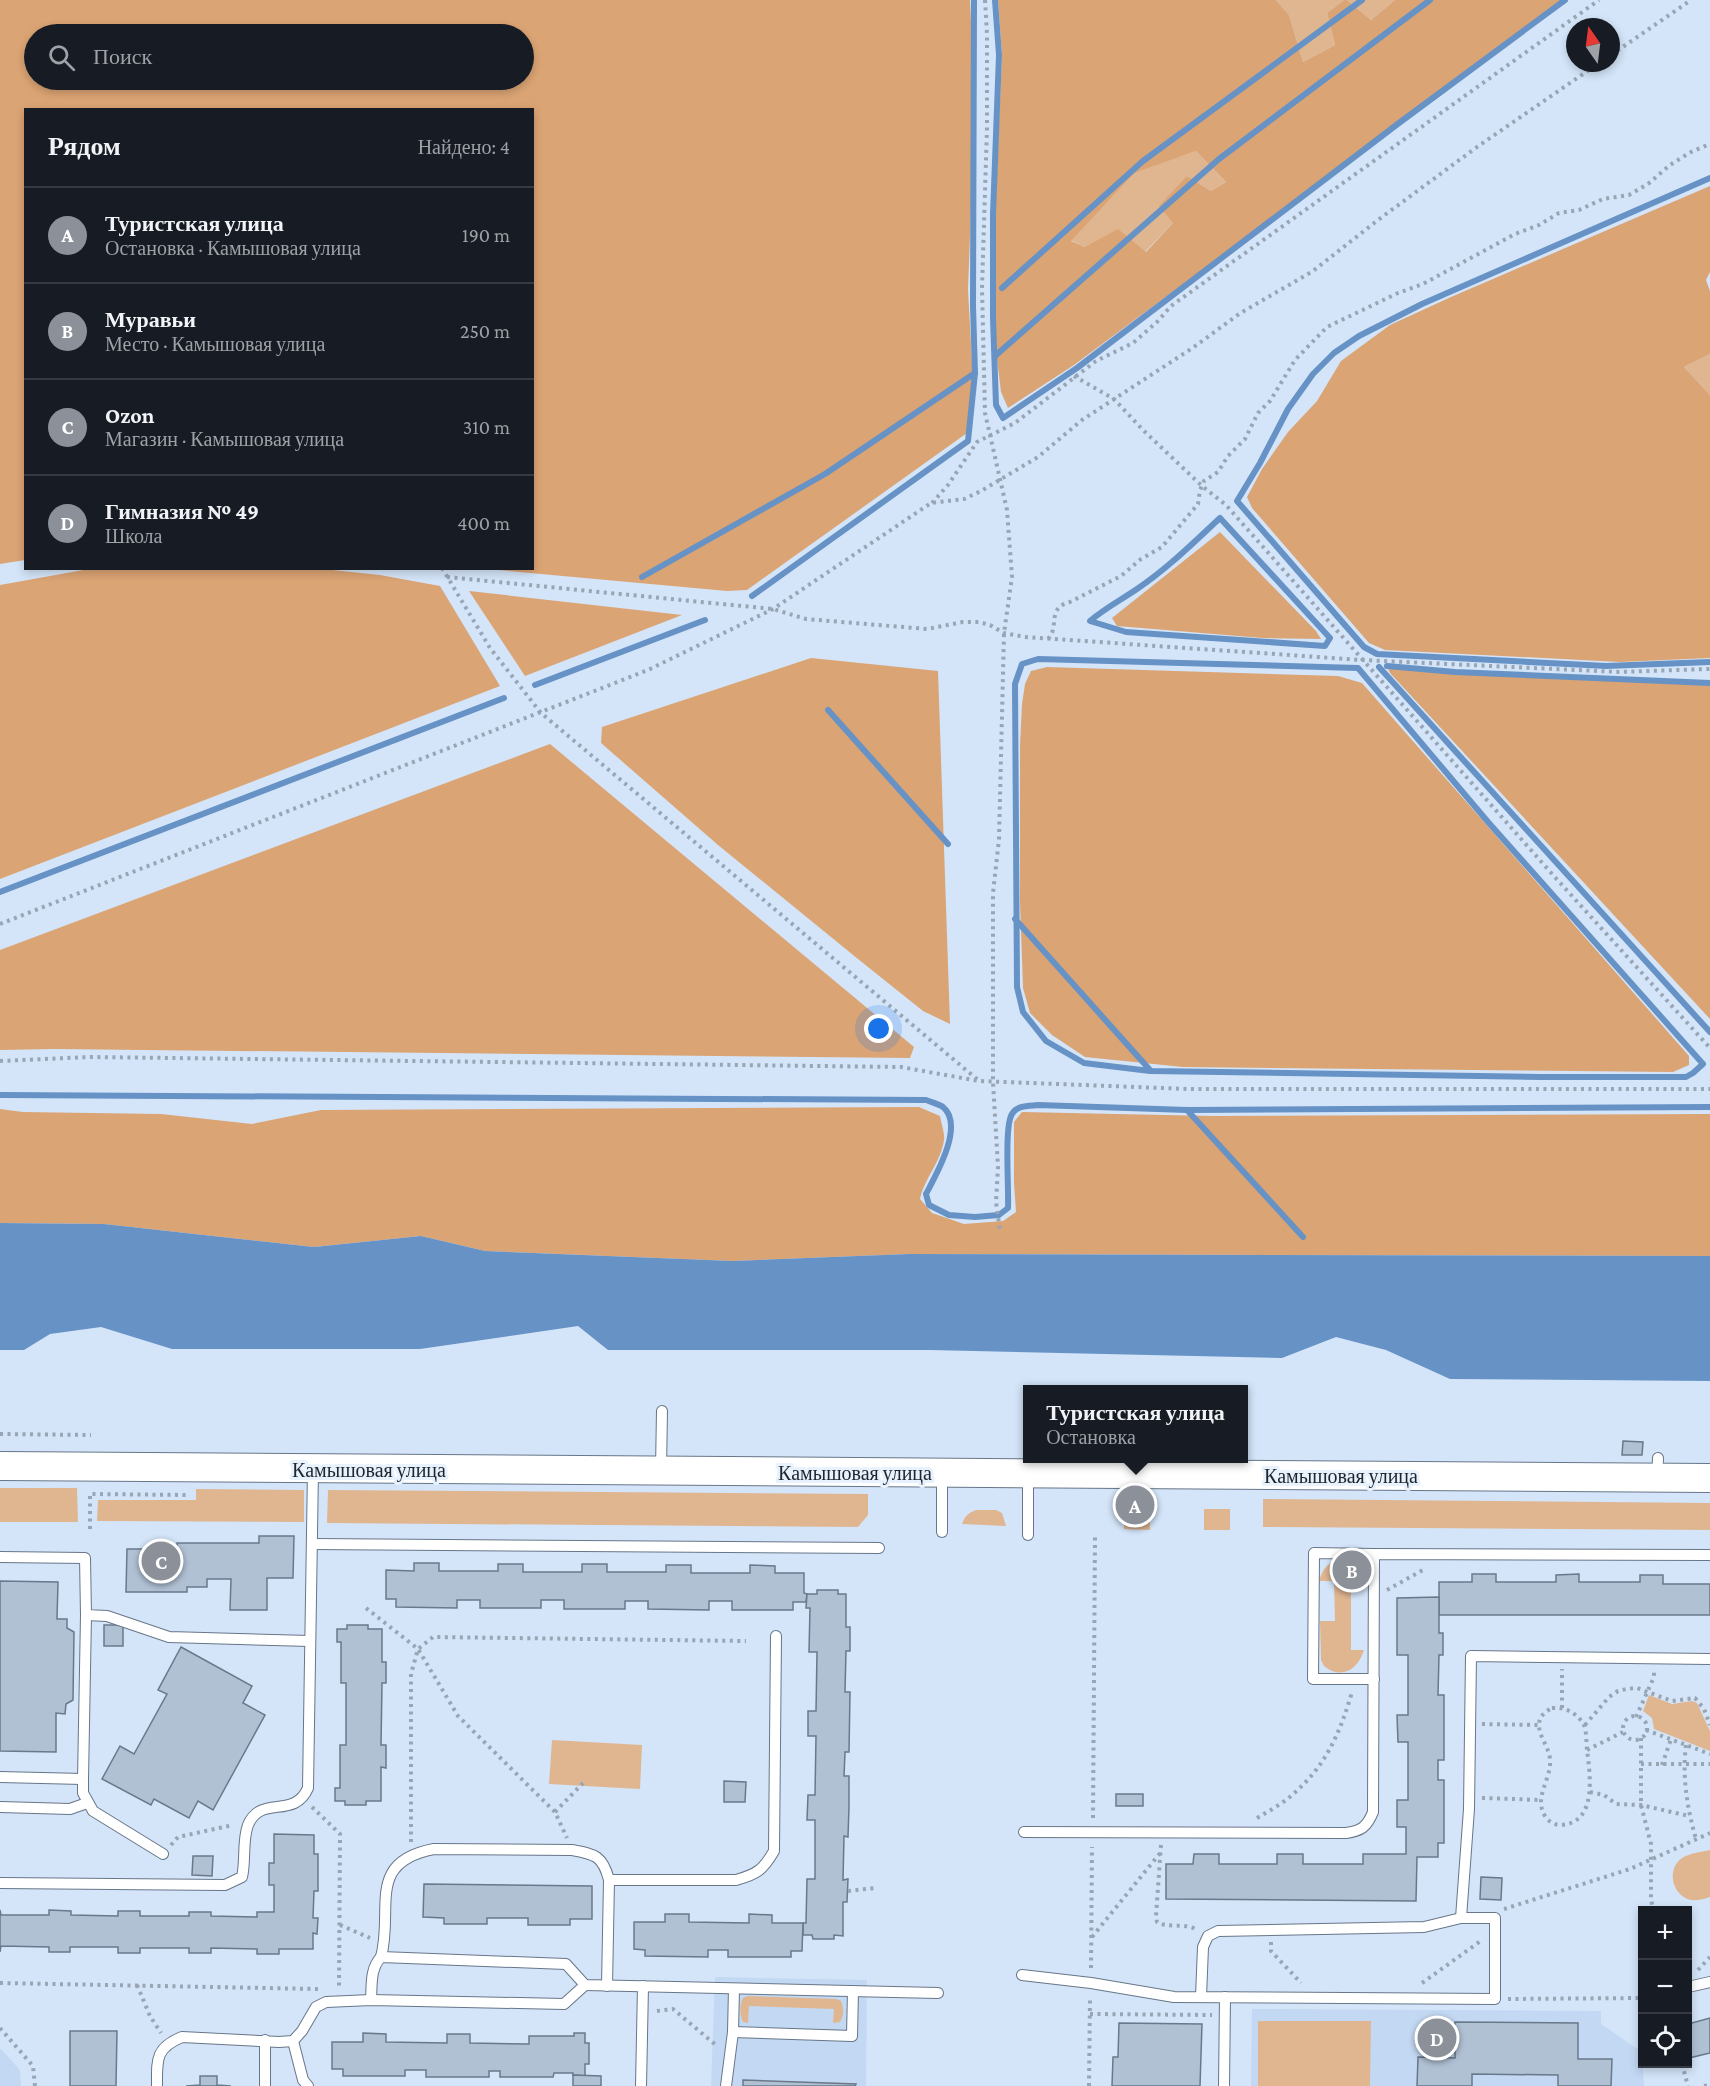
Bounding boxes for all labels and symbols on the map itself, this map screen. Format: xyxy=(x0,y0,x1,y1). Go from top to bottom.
north arrow xyxy=(1566,18,1620,72)
your location xyxy=(864,1014,893,1043)
street label: Камышовая улица xyxy=(292,1459,446,1482)
street label: Камышовая улица xyxy=(778,1462,932,1485)
street label: Камышовая улица xyxy=(1264,1465,1418,1488)
pin: A xyxy=(1116,1482,1154,1528)
pin: C xyxy=(142,1538,180,1584)
pin: B xyxy=(1332,1548,1372,1592)
pin: D xyxy=(1418,2016,1456,2060)

